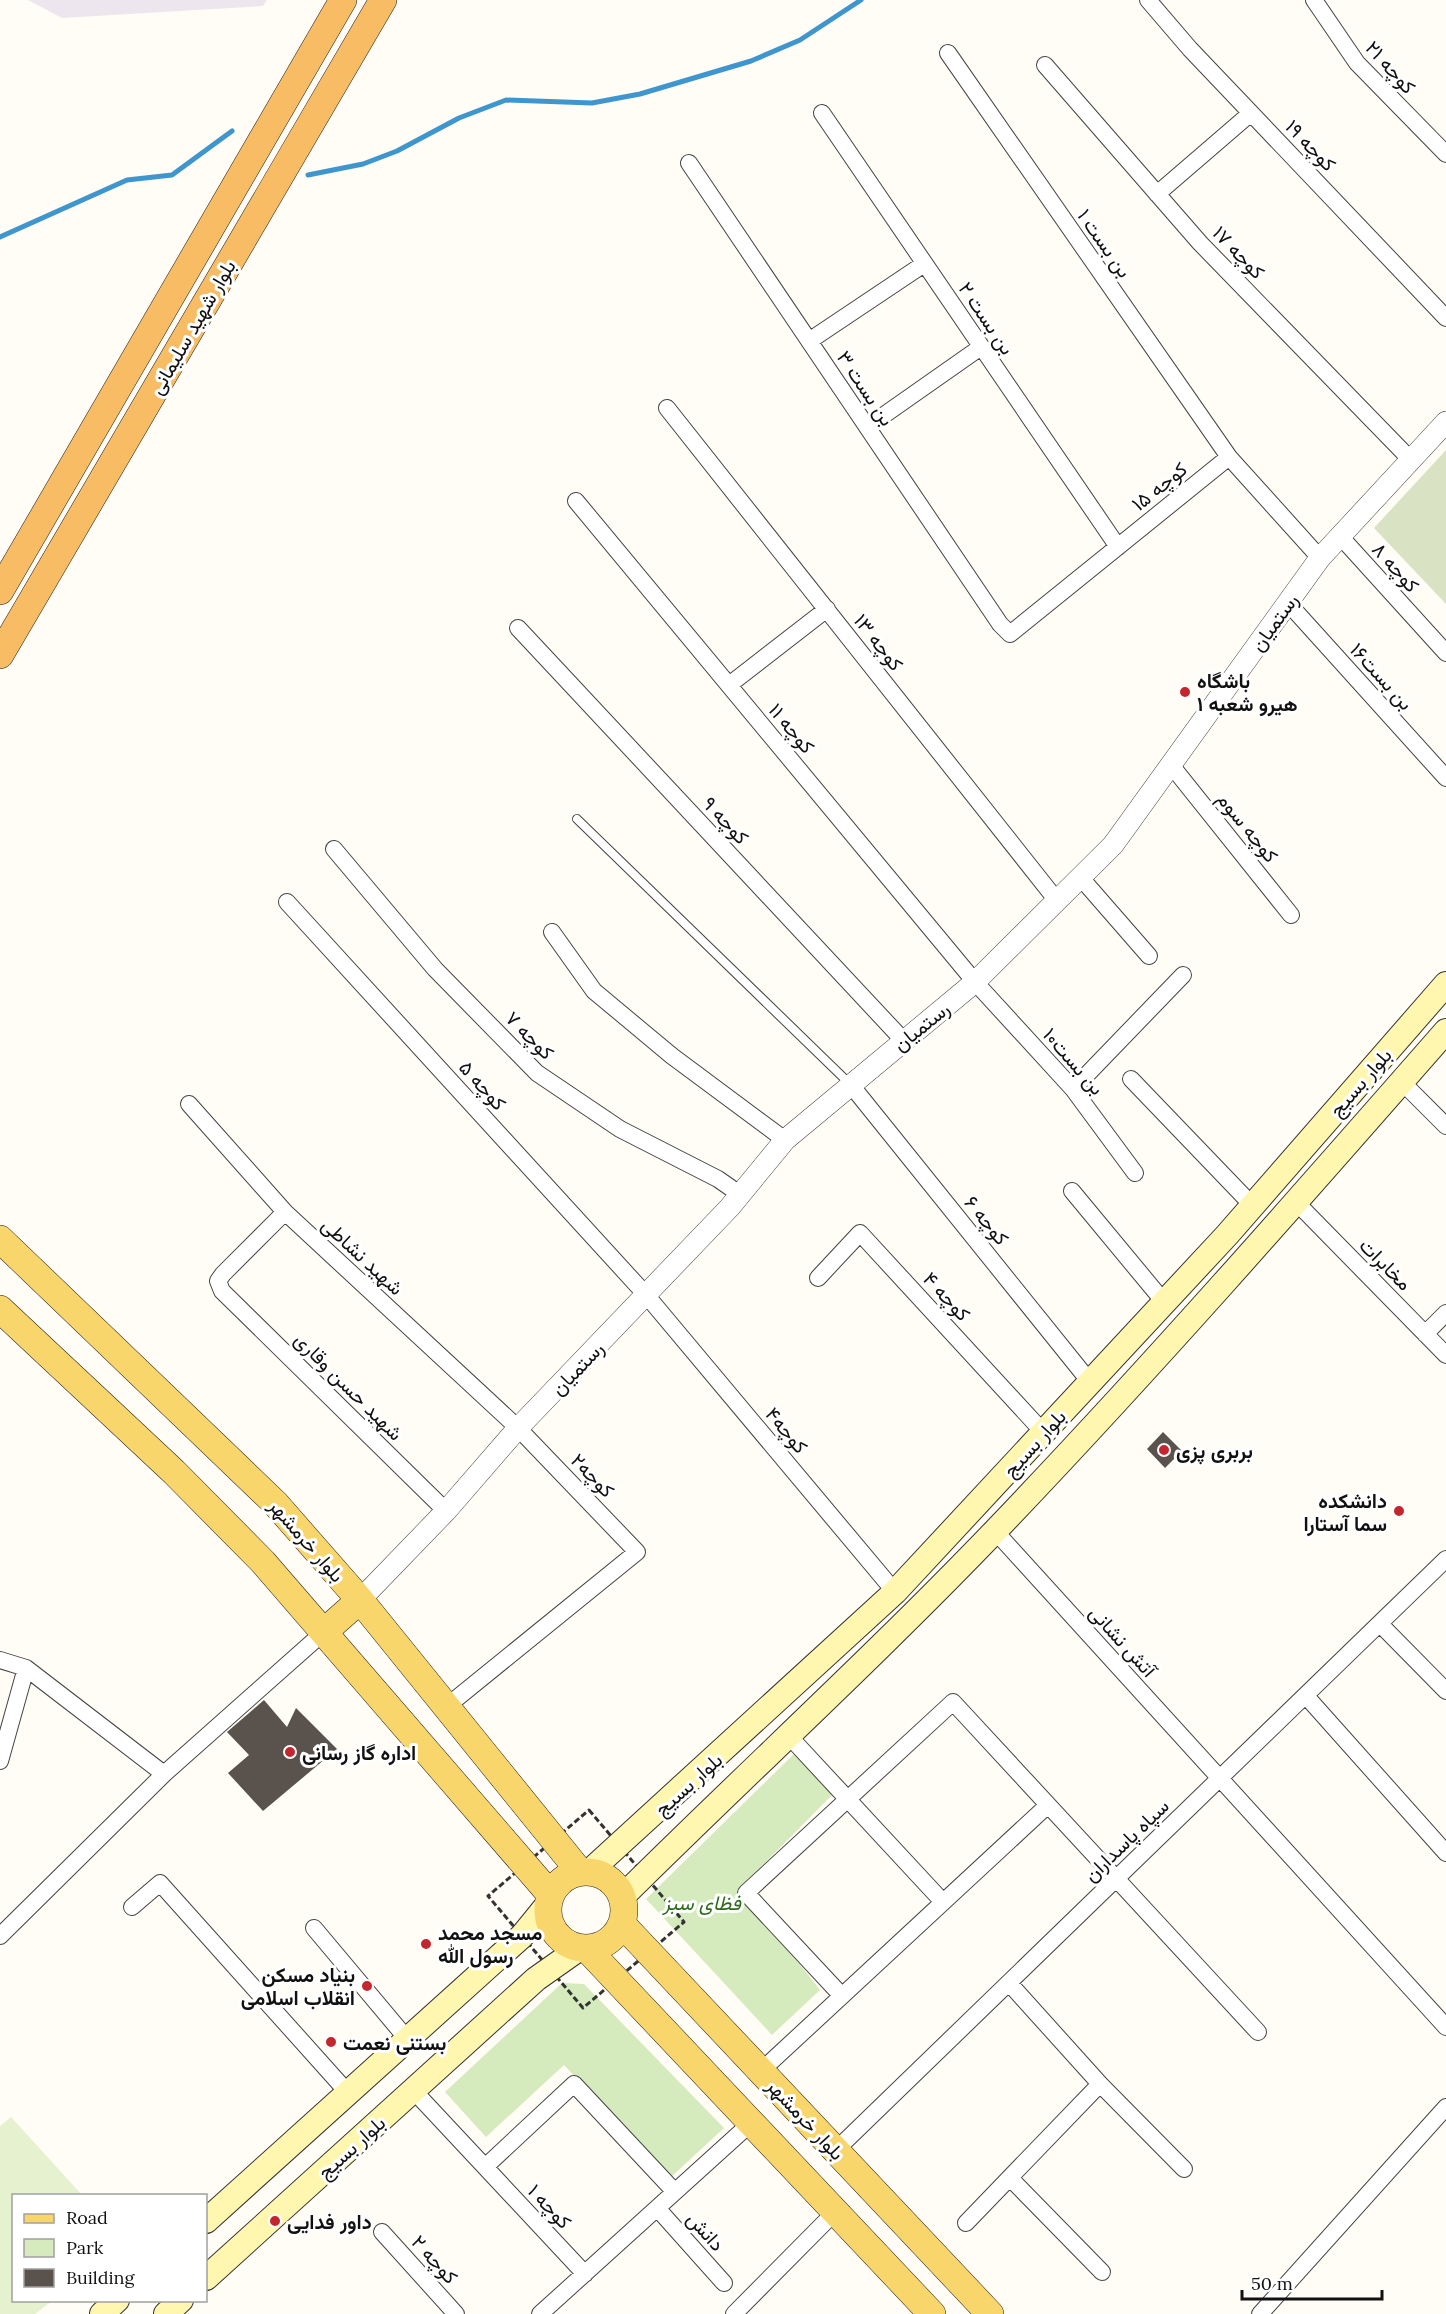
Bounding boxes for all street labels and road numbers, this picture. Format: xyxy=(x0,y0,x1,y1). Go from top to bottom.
street label: کوچه ۲۱ xyxy=(1359,35,1421,100)
street label: کوچه ۱۹ xyxy=(1279,114,1342,178)
street label: بن بست ۱ xyxy=(1072,204,1138,282)
street label: کوچه ۱۷ xyxy=(1206,220,1270,285)
street label: بلوار شهید سلیمانی xyxy=(143,255,242,399)
street label: بن بست ۲ xyxy=(954,277,1020,359)
street label: بن بست ۳ xyxy=(832,346,900,430)
street label: کوچه ۱۵ xyxy=(1126,456,1193,518)
street label: کوچه ۸ xyxy=(1366,537,1425,599)
street label: رستمیان xyxy=(1245,588,1304,657)
street label: کوچه ۱۳ xyxy=(847,608,909,677)
street label: بن بست۱۶ xyxy=(1345,637,1419,715)
street label: کوچه ۱۱ xyxy=(762,698,820,760)
street label: کوچه سوم xyxy=(1210,787,1284,869)
street label: کوچه ۹ xyxy=(696,791,754,851)
street label: رستمیان xyxy=(888,996,955,1057)
street label: کوچه ۷ xyxy=(499,1005,560,1066)
street label: بن بست۱۰ xyxy=(1038,1022,1110,1100)
street label: بلوار بسیج xyxy=(1323,1043,1398,1123)
street label: کوچه ۵ xyxy=(453,1055,512,1117)
street label: کوچه ۶ xyxy=(958,1190,1015,1251)
street label: شهید نشاطی xyxy=(316,1212,409,1301)
street label: مخابرات xyxy=(1354,1233,1417,1296)
street label: کوچه ۴ xyxy=(917,1266,976,1327)
street label: شهید حسن وقاری xyxy=(289,1327,408,1446)
street label: رستمیان xyxy=(545,1336,610,1401)
street label: کوچه۴ xyxy=(759,1402,814,1460)
street label: بلوار بسیج xyxy=(997,1404,1072,1483)
street label: کوچه۲ xyxy=(565,1448,620,1504)
street label: بلوار خرمشهر xyxy=(262,1492,350,1588)
street label: آتش نشانی xyxy=(1084,1600,1163,1683)
street label: بلوار بسیج xyxy=(649,1747,728,1822)
street label: سپاه پاسداران xyxy=(1078,1793,1175,1888)
street label: بلوار خرمشهر xyxy=(760,2072,850,2166)
street label: بلوار بسیج xyxy=(312,2110,391,2185)
street label: کوچه ۱ xyxy=(521,2178,577,2235)
street label: دانش xyxy=(682,2206,730,2256)
street label: کوچه ۲ xyxy=(405,2229,464,2290)

